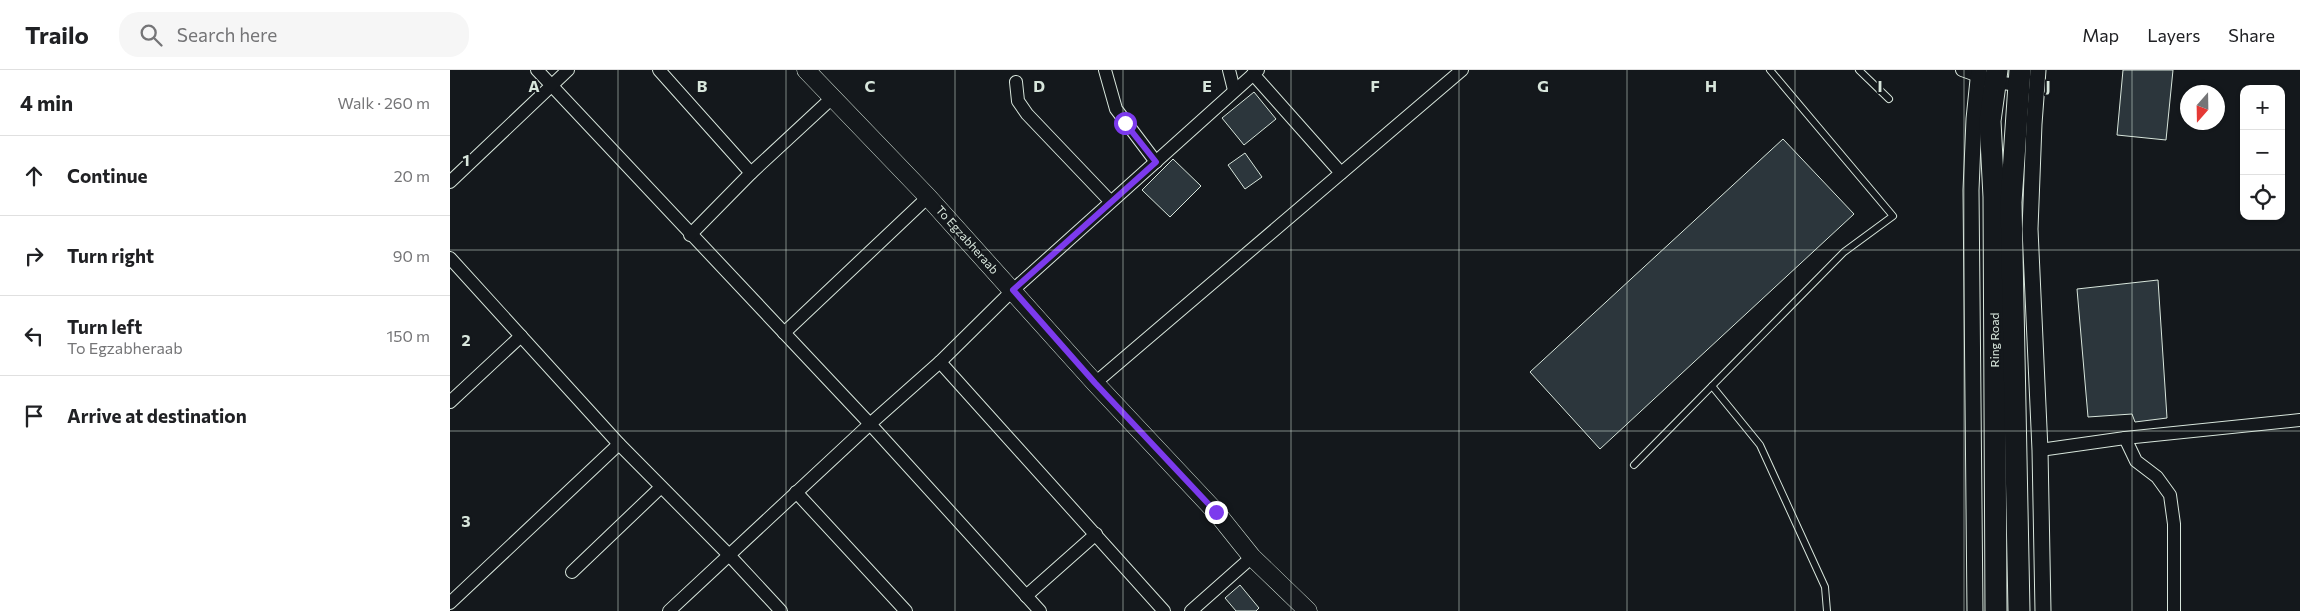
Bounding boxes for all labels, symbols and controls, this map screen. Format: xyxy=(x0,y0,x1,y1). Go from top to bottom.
search box xyxy=(119,12,469,57)
text: Trailo xyxy=(25,20,89,49)
icon: search xyxy=(137,21,165,49)
text: Search here xyxy=(177,23,277,46)
text: Map xyxy=(2082,24,2119,46)
text: Layers xyxy=(2147,24,2200,46)
text: Share xyxy=(2228,24,2275,46)
text: A xyxy=(528,76,540,95)
text: B xyxy=(697,76,708,95)
text: C xyxy=(865,76,876,95)
text: D xyxy=(1033,76,1045,95)
text: E xyxy=(1202,76,1212,95)
text: F xyxy=(1370,76,1380,95)
text: G xyxy=(1537,76,1549,95)
text: H xyxy=(1705,76,1717,95)
text: I xyxy=(1877,76,1883,95)
text: J xyxy=(2045,76,2051,95)
north arrow xyxy=(2180,85,2225,130)
map controls xyxy=(2240,85,2285,220)
button: + xyxy=(2240,85,2285,130)
text: 4 min xyxy=(20,90,73,115)
text: Walk · 260 m xyxy=(338,93,430,112)
route start xyxy=(1114,112,1137,135)
button: − xyxy=(2240,130,2285,175)
text: 1 xyxy=(462,150,470,169)
icon: ahead xyxy=(20,162,48,190)
text: Continue xyxy=(67,164,147,187)
text: 20 m xyxy=(394,166,430,185)
button: locate xyxy=(2240,175,2285,220)
street label: To Egzabheraab xyxy=(934,202,1002,276)
icon: right xyxy=(20,242,48,270)
text: Turn right xyxy=(67,244,154,267)
text: 90 m xyxy=(393,246,430,265)
street label: Ring Road xyxy=(1987,313,2001,367)
text: Turn left xyxy=(67,315,142,338)
icon: left xyxy=(20,322,48,350)
text: 150 m xyxy=(387,326,430,345)
text: 2 xyxy=(461,330,471,349)
text: To Egzabheraab xyxy=(67,338,183,357)
icon: arrive xyxy=(20,402,48,430)
text: Arrive at destination xyxy=(67,404,247,427)
route end xyxy=(1205,501,1228,524)
text: 3 xyxy=(461,511,471,530)

